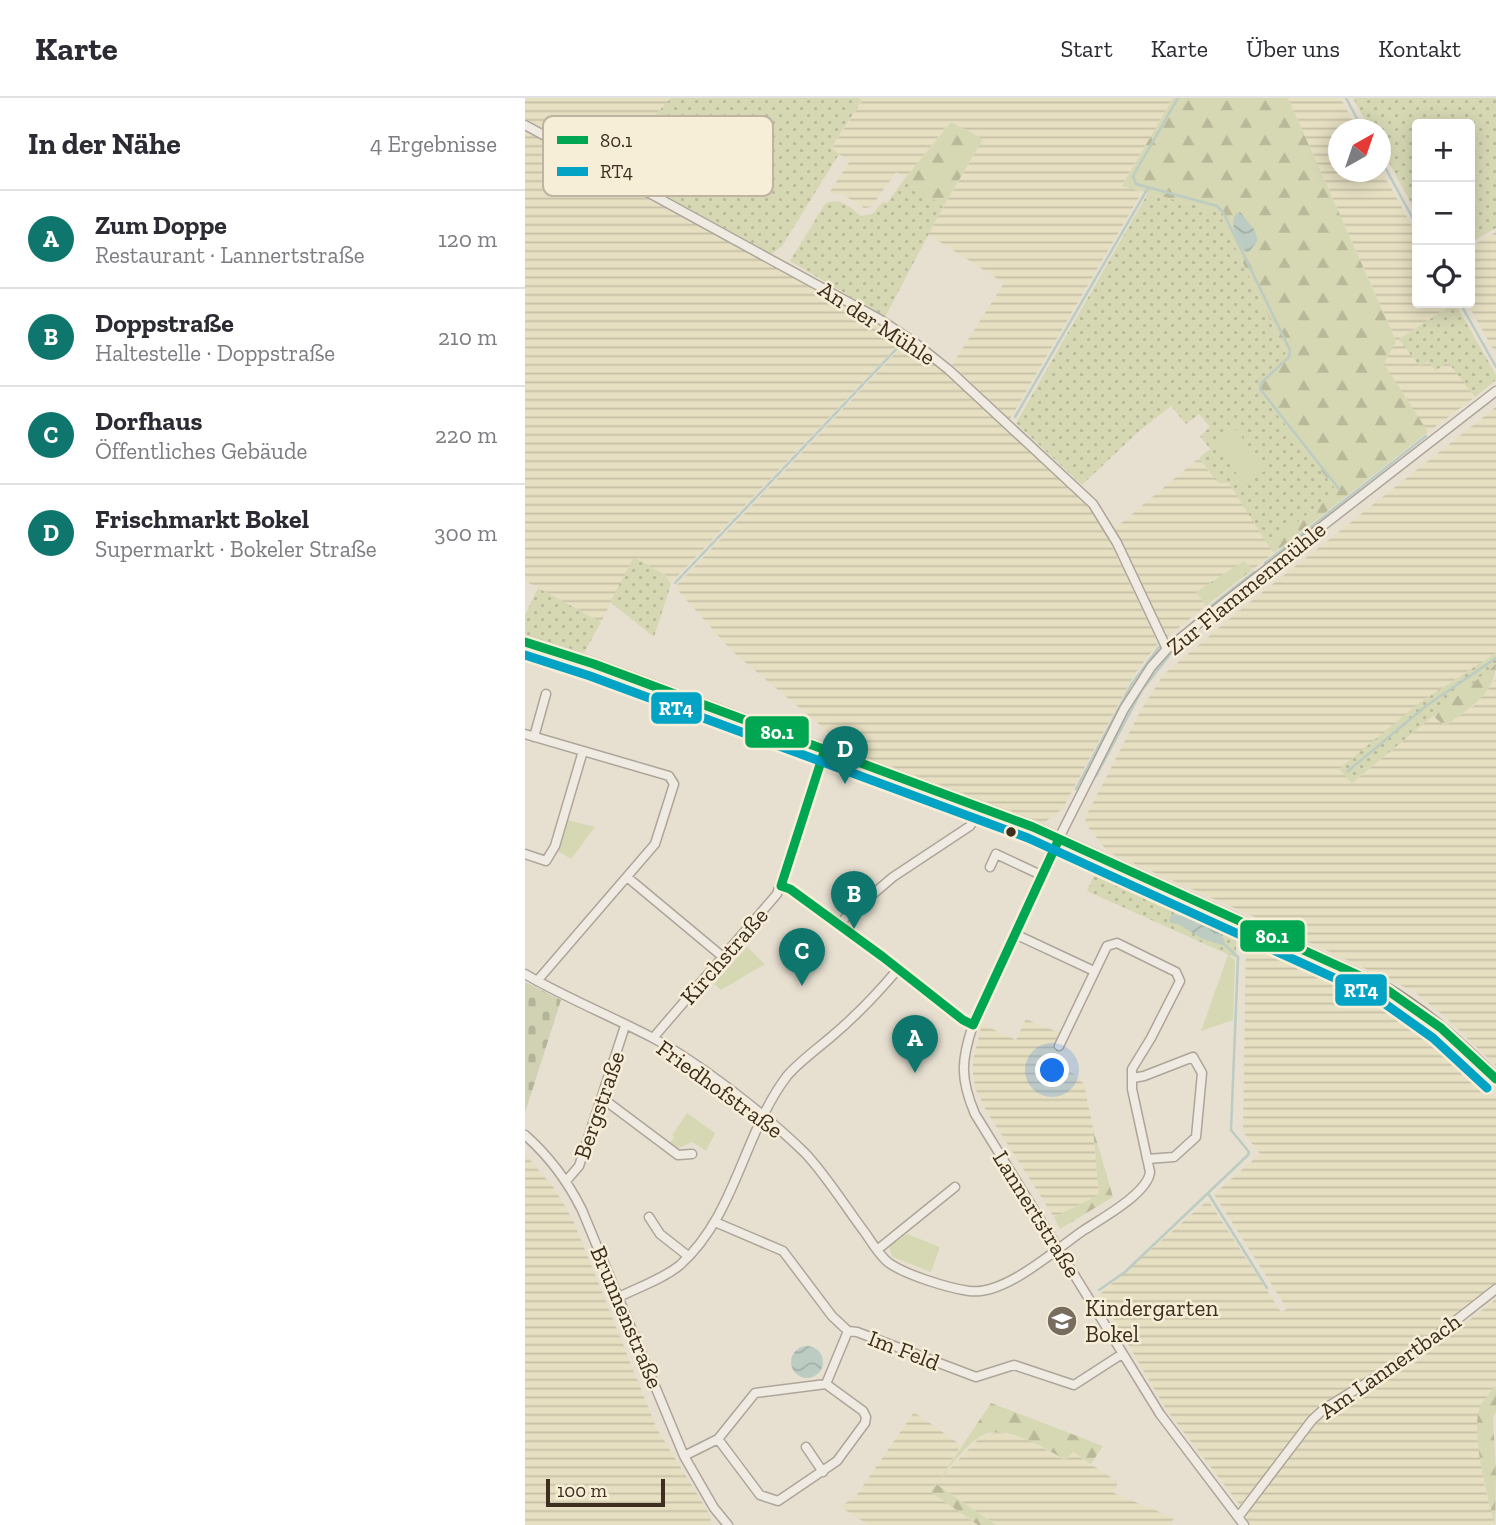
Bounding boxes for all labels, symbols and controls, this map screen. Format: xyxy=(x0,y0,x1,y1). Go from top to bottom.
text: Karte xyxy=(35,29,118,68)
text: Start xyxy=(1060,34,1113,63)
text: Karte xyxy=(1151,34,1208,63)
text: Über uns xyxy=(1246,34,1340,63)
text: Kontakt xyxy=(1378,34,1461,63)
legend xyxy=(543,116,773,196)
north arrow xyxy=(1328,119,1391,182)
map controls xyxy=(1412,119,1475,308)
button: + xyxy=(1412,119,1475,182)
text: In der Nähe xyxy=(28,126,181,162)
text: 80.1 xyxy=(600,129,632,152)
text: 4 Ergebnisse xyxy=(370,130,497,158)
text: RT4 xyxy=(600,160,633,183)
button: − xyxy=(1412,182,1475,245)
text: Zum Doppe xyxy=(95,209,227,241)
text: A xyxy=(43,225,59,253)
text: 120 m xyxy=(438,225,497,253)
text: Restaurant · Lannertstraße xyxy=(95,241,365,269)
button: locate xyxy=(1412,245,1475,308)
street label: An der Mühle xyxy=(813,275,941,371)
text: Doppstraße xyxy=(95,307,234,339)
text: B xyxy=(44,323,58,351)
text: 210 m xyxy=(438,323,497,351)
text: Haltestelle · Doppstraße xyxy=(95,339,335,367)
text: Dorfhaus xyxy=(95,405,203,437)
text: C xyxy=(44,421,58,449)
text: 220 m xyxy=(435,421,497,449)
text: Öffentliches Gebäude xyxy=(95,437,307,465)
text: Frischmarkt Bokel xyxy=(95,503,309,535)
street label: Zur Flammenmühle xyxy=(1161,515,1331,661)
text: D xyxy=(43,519,59,547)
text: 300 m xyxy=(434,519,497,547)
text: Supermarkt · Bokeler Straße xyxy=(95,535,377,563)
line badge: RT4 xyxy=(650,691,703,725)
text: RT4 xyxy=(659,697,693,720)
line badge: 80.1 xyxy=(744,715,810,749)
text: 80.1 xyxy=(760,721,794,744)
pin: D xyxy=(822,726,868,784)
unlabelled marker xyxy=(1004,825,1018,839)
pin: B xyxy=(831,871,877,929)
street label: Kirchstraße xyxy=(674,902,774,1010)
line badge: 80.1 xyxy=(1239,919,1306,953)
text: 80.1 xyxy=(1255,925,1289,948)
pin: C xyxy=(779,928,825,986)
line badge: RT4 xyxy=(1334,973,1388,1007)
text: RT4 xyxy=(1344,979,1378,1002)
pin: A xyxy=(892,1015,938,1073)
street label: Friedhofstraße xyxy=(651,1034,789,1144)
street label: Bergstraße xyxy=(568,1047,630,1163)
your location xyxy=(1035,1053,1069,1087)
street label: Lannertstraße xyxy=(987,1145,1087,1283)
street label: Brunnenstraße xyxy=(584,1242,670,1392)
place label: Kindergarten Bokel xyxy=(1085,1294,1218,1348)
school or university icon: Kindergarten Bokel xyxy=(1045,1304,1079,1338)
street label: Am Lannertbach xyxy=(1314,1307,1466,1425)
street label: Im Feld xyxy=(864,1324,944,1377)
scale bar xyxy=(546,1476,665,1508)
text: 100 m xyxy=(557,1479,607,1502)

